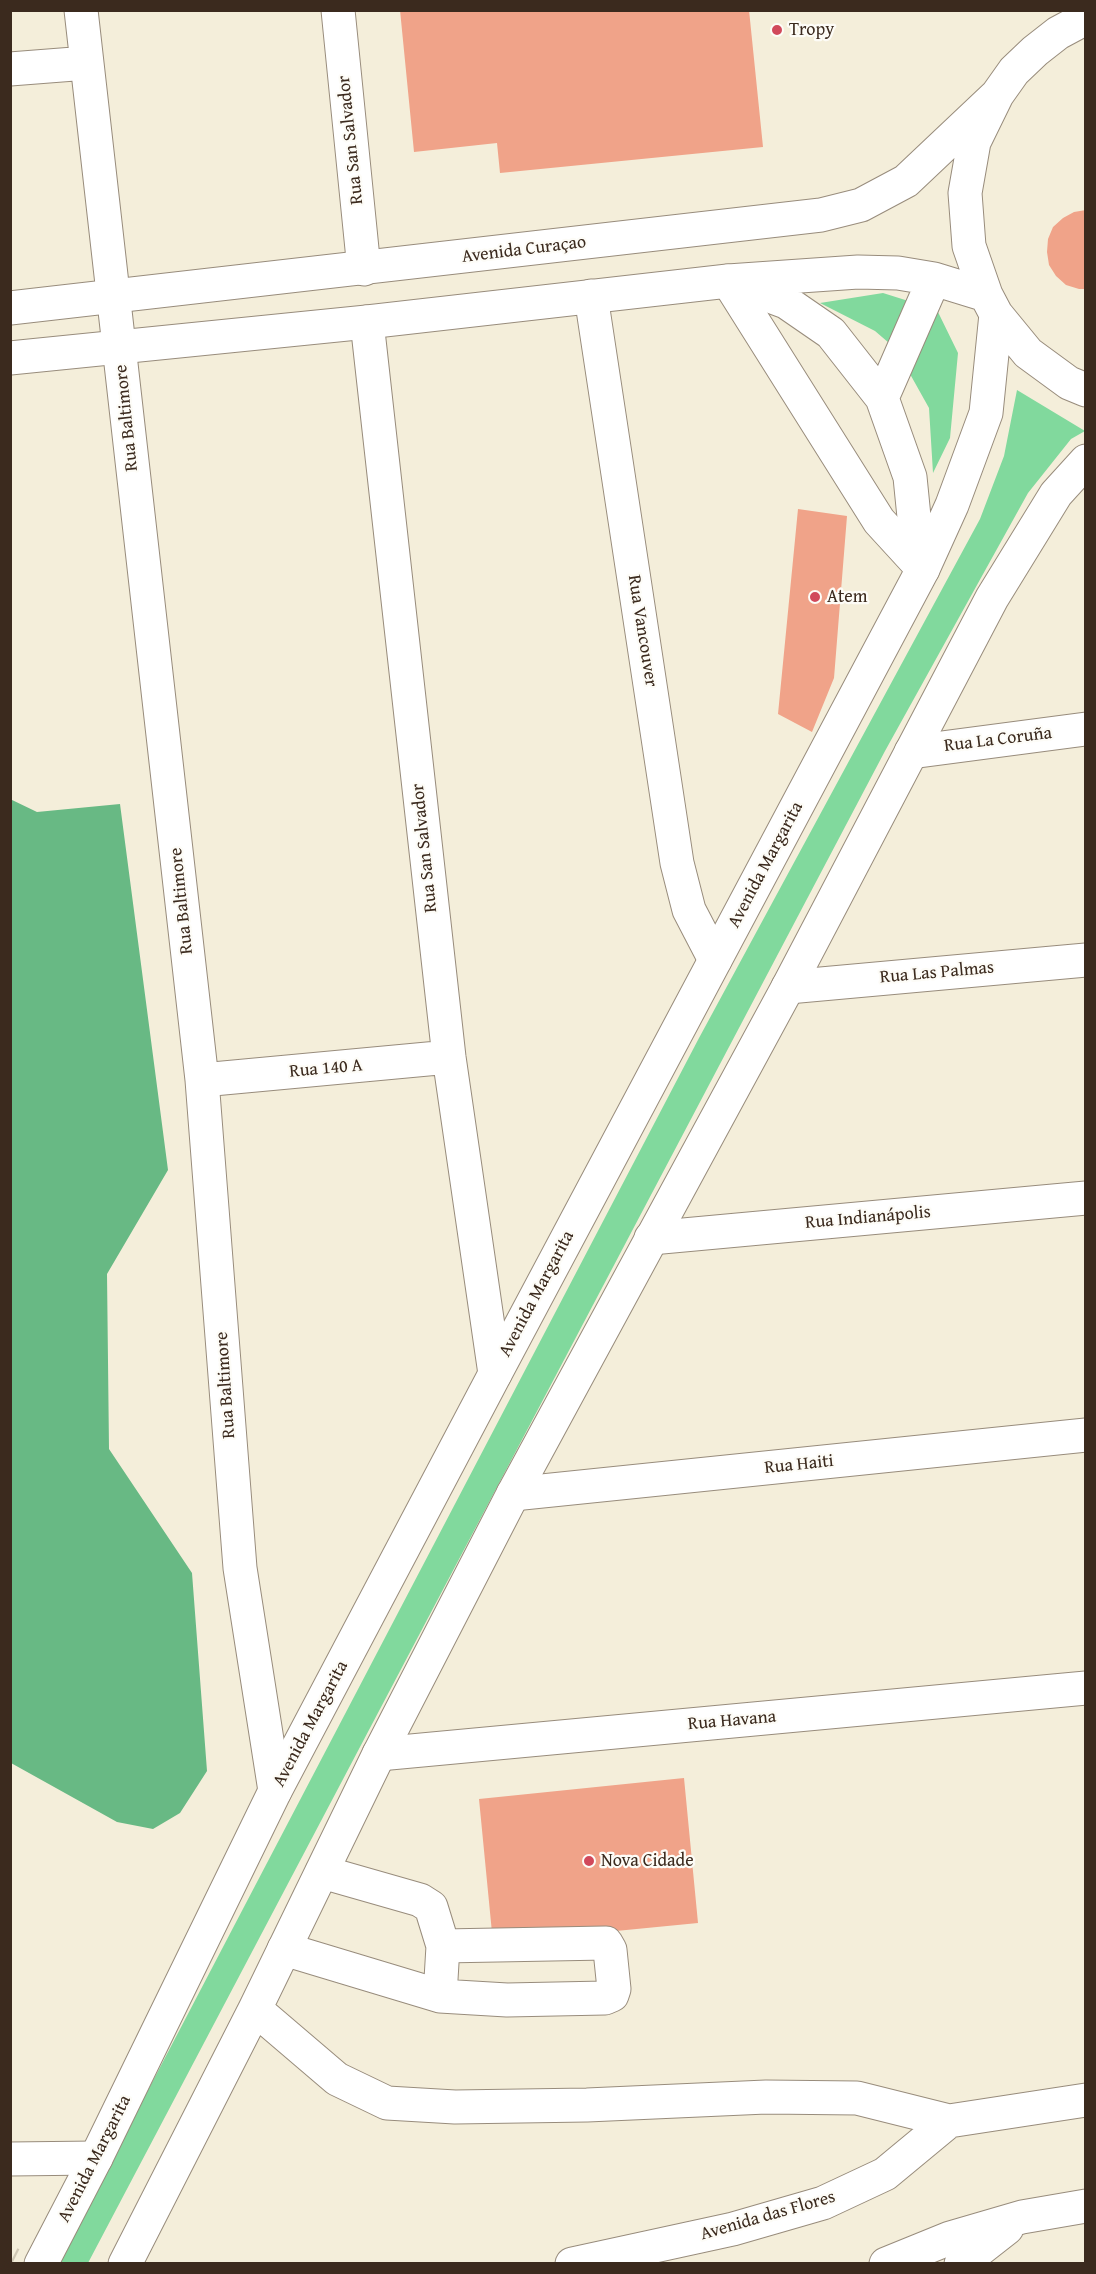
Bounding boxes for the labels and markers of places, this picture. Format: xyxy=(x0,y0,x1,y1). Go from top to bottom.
place label: Tropy xyxy=(789,19,834,41)
marker: Tropy xyxy=(770,23,784,37)
place label: Atem xyxy=(827,586,867,608)
marker: Atem xyxy=(808,590,822,604)
place label: Nova Cidade xyxy=(601,1850,694,1872)
marker: Nova Cidade xyxy=(582,1854,596,1868)

